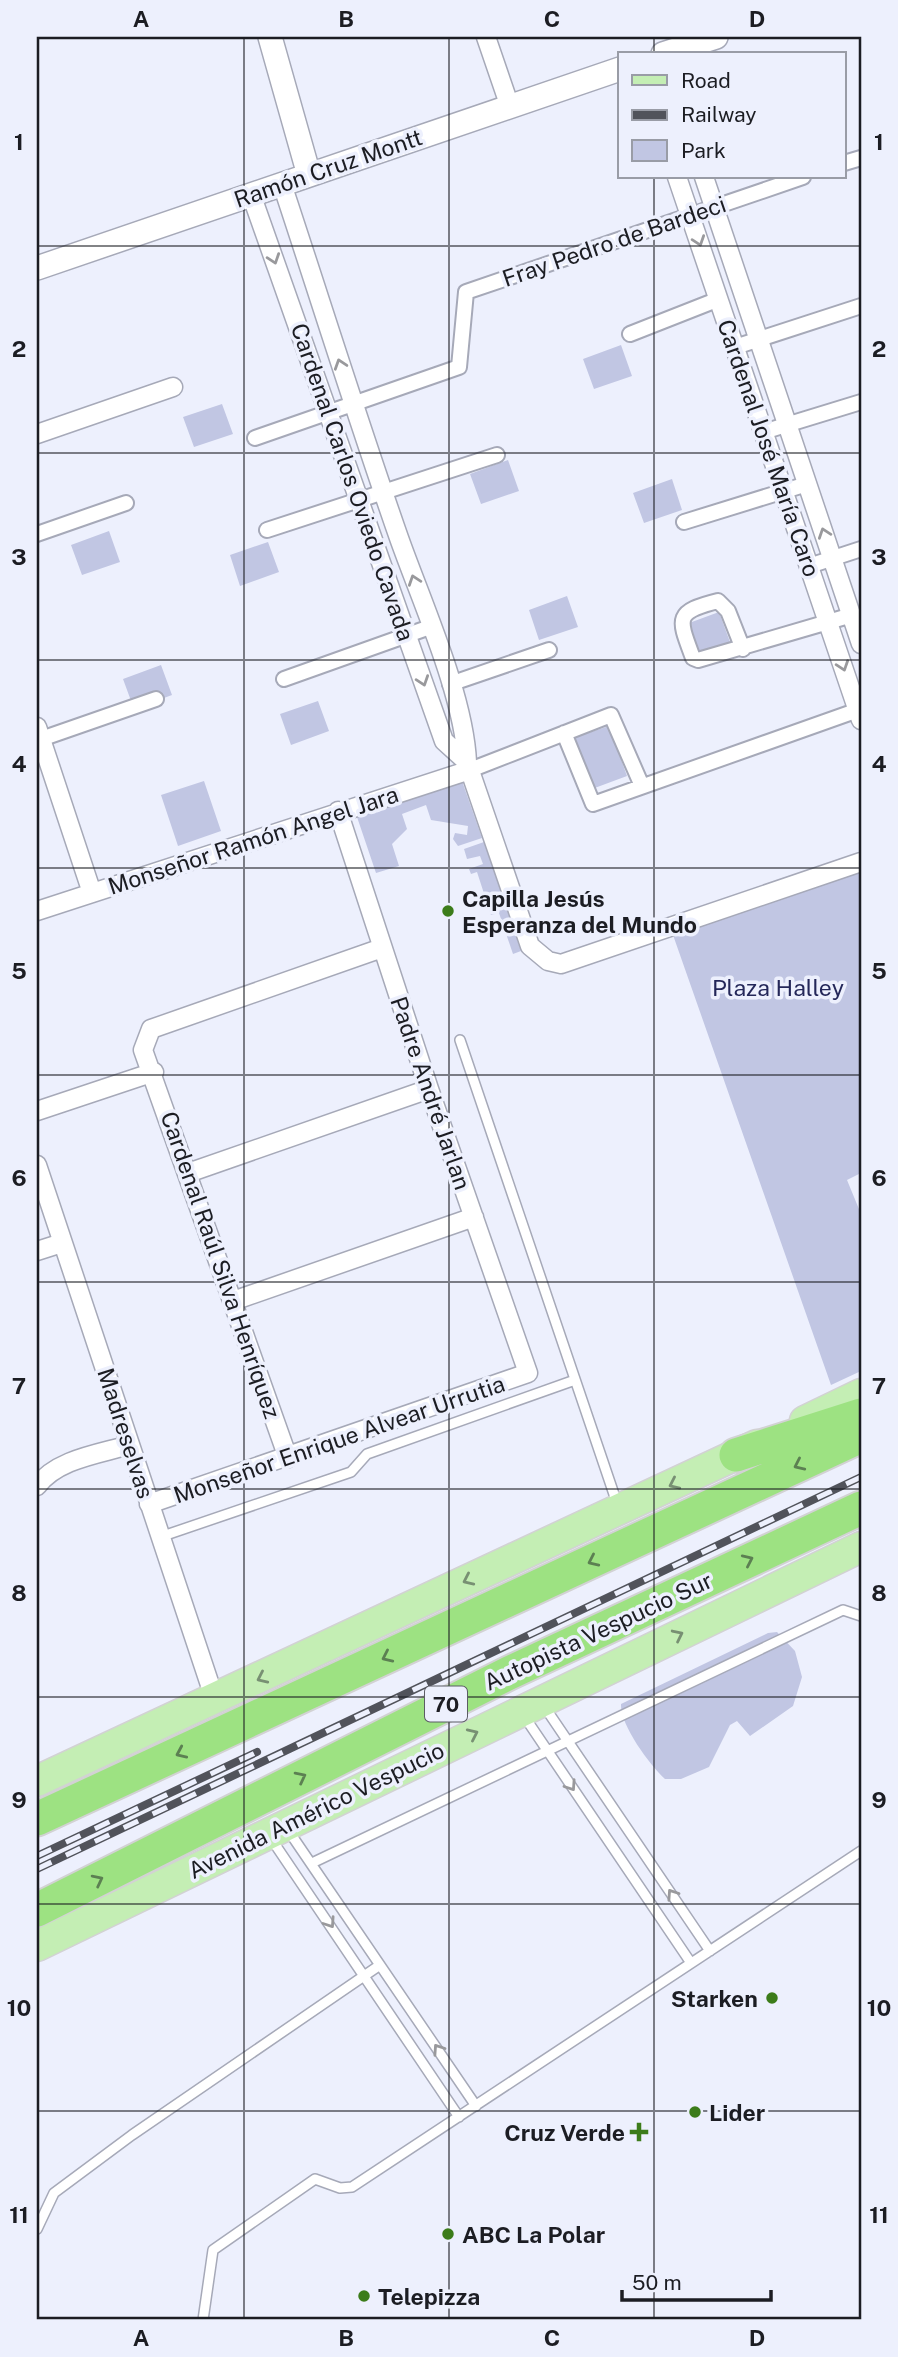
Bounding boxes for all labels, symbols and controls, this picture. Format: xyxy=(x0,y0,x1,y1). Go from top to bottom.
text: A xyxy=(133,5,150,32)
text: B xyxy=(338,5,354,32)
text: C xyxy=(544,5,560,32)
text: D xyxy=(749,5,765,32)
legend xyxy=(618,52,846,178)
text: Road xyxy=(681,68,731,93)
text: Railway xyxy=(681,102,757,127)
street label: Ramón Cruz Montt xyxy=(230,123,426,213)
text: 1 xyxy=(14,128,24,155)
text: 1 xyxy=(874,128,884,155)
text: Park xyxy=(681,138,726,163)
street label: Fray Pedro de Bardeci xyxy=(499,190,729,292)
one-way arrow xyxy=(691,235,705,247)
one-way arrow xyxy=(266,252,280,264)
street label: Cardenal José María Caro xyxy=(712,316,826,580)
street label: Cardenal Carlos Oviedo Cavada xyxy=(286,320,420,644)
text: 2 xyxy=(12,335,26,362)
text: 2 xyxy=(872,335,886,362)
one-way arrow xyxy=(334,359,349,371)
one-way arrow xyxy=(818,527,832,539)
text: 3 xyxy=(11,543,27,570)
text: 3 xyxy=(871,543,887,570)
one-way arrow xyxy=(408,574,422,586)
one-way arrow xyxy=(835,659,849,671)
one-way arrow xyxy=(415,675,429,687)
text: 4 xyxy=(11,750,27,777)
text: 4 xyxy=(871,750,887,777)
street label: Monseñor Ramón Angel Jara xyxy=(104,780,402,900)
place label: Capilla Jesús Esperanza del Mundo xyxy=(462,885,697,938)
marker: Capilla Jesús Esperanza del Mundo xyxy=(440,903,456,919)
text: 5 xyxy=(11,957,27,984)
text: 5 xyxy=(871,957,887,984)
park label: Plaza Halley xyxy=(712,974,844,1001)
street label: Padre André Jarlan xyxy=(385,993,477,1193)
street label: Cardenal Raúl Silva Henríquez xyxy=(156,1108,286,1422)
text: 6 xyxy=(11,1164,27,1191)
text: 6 xyxy=(871,1164,887,1191)
street label: Madreselvas xyxy=(92,1364,160,1502)
street label: Monseñor Enrique Alvear Urrutia xyxy=(170,1370,508,1508)
text: 7 xyxy=(12,1372,26,1399)
text: 7 xyxy=(872,1372,886,1399)
one-way arrow xyxy=(794,1457,807,1471)
one-way arrow xyxy=(668,1476,681,1490)
one-way arrow xyxy=(588,1553,600,1567)
one-way arrow xyxy=(741,1555,753,1569)
street label: Autopista Vespucio Sur xyxy=(479,1566,717,1696)
one-way arrow xyxy=(463,1572,475,1586)
text: 8 xyxy=(11,1579,27,1606)
text: 8 xyxy=(871,1579,887,1606)
one-way arrow xyxy=(671,1630,683,1644)
one-way arrow xyxy=(382,1649,394,1663)
one-way arrow xyxy=(257,1669,269,1683)
road number: 70 xyxy=(425,1686,467,1722)
one-way arrow xyxy=(466,1728,478,1742)
street label: Avenida Américo Vespucio xyxy=(183,1736,449,1884)
one-way arrow xyxy=(176,1745,188,1759)
one-way arrow xyxy=(294,1772,306,1786)
one-way arrow xyxy=(563,1778,575,1791)
text: 9 xyxy=(11,1786,27,1813)
text: 9 xyxy=(871,1786,887,1813)
one-way arrow xyxy=(91,1874,103,1888)
one-way arrow xyxy=(667,1889,680,1902)
one-way arrow xyxy=(322,1916,335,1929)
place label: Starken xyxy=(671,1985,758,2012)
marker: Starken xyxy=(764,1990,780,2006)
text: 10 xyxy=(7,1994,31,2021)
text: 10 xyxy=(867,1994,891,2021)
one-way arrow xyxy=(433,2044,446,2057)
place label: Lider xyxy=(709,2099,765,2126)
marker: Lider xyxy=(687,2104,703,2120)
place label: Cruz Verde xyxy=(504,2119,625,2146)
marker: Cruz Verde xyxy=(631,2124,647,2140)
text: 11 xyxy=(9,2201,29,2228)
text: 11 xyxy=(869,2201,889,2228)
place label: ABC La Polar xyxy=(462,2221,605,2248)
marker: ABC La Polar xyxy=(440,2226,456,2242)
scale bar xyxy=(622,2259,770,2303)
text: 50 m xyxy=(632,2270,682,2295)
place label: Telepizza xyxy=(378,2283,480,2310)
marker: Telepizza xyxy=(356,2288,372,2304)
text: A xyxy=(133,2324,150,2351)
text: B xyxy=(338,2324,354,2351)
text: C xyxy=(544,2324,560,2351)
text: D xyxy=(749,2324,765,2351)

